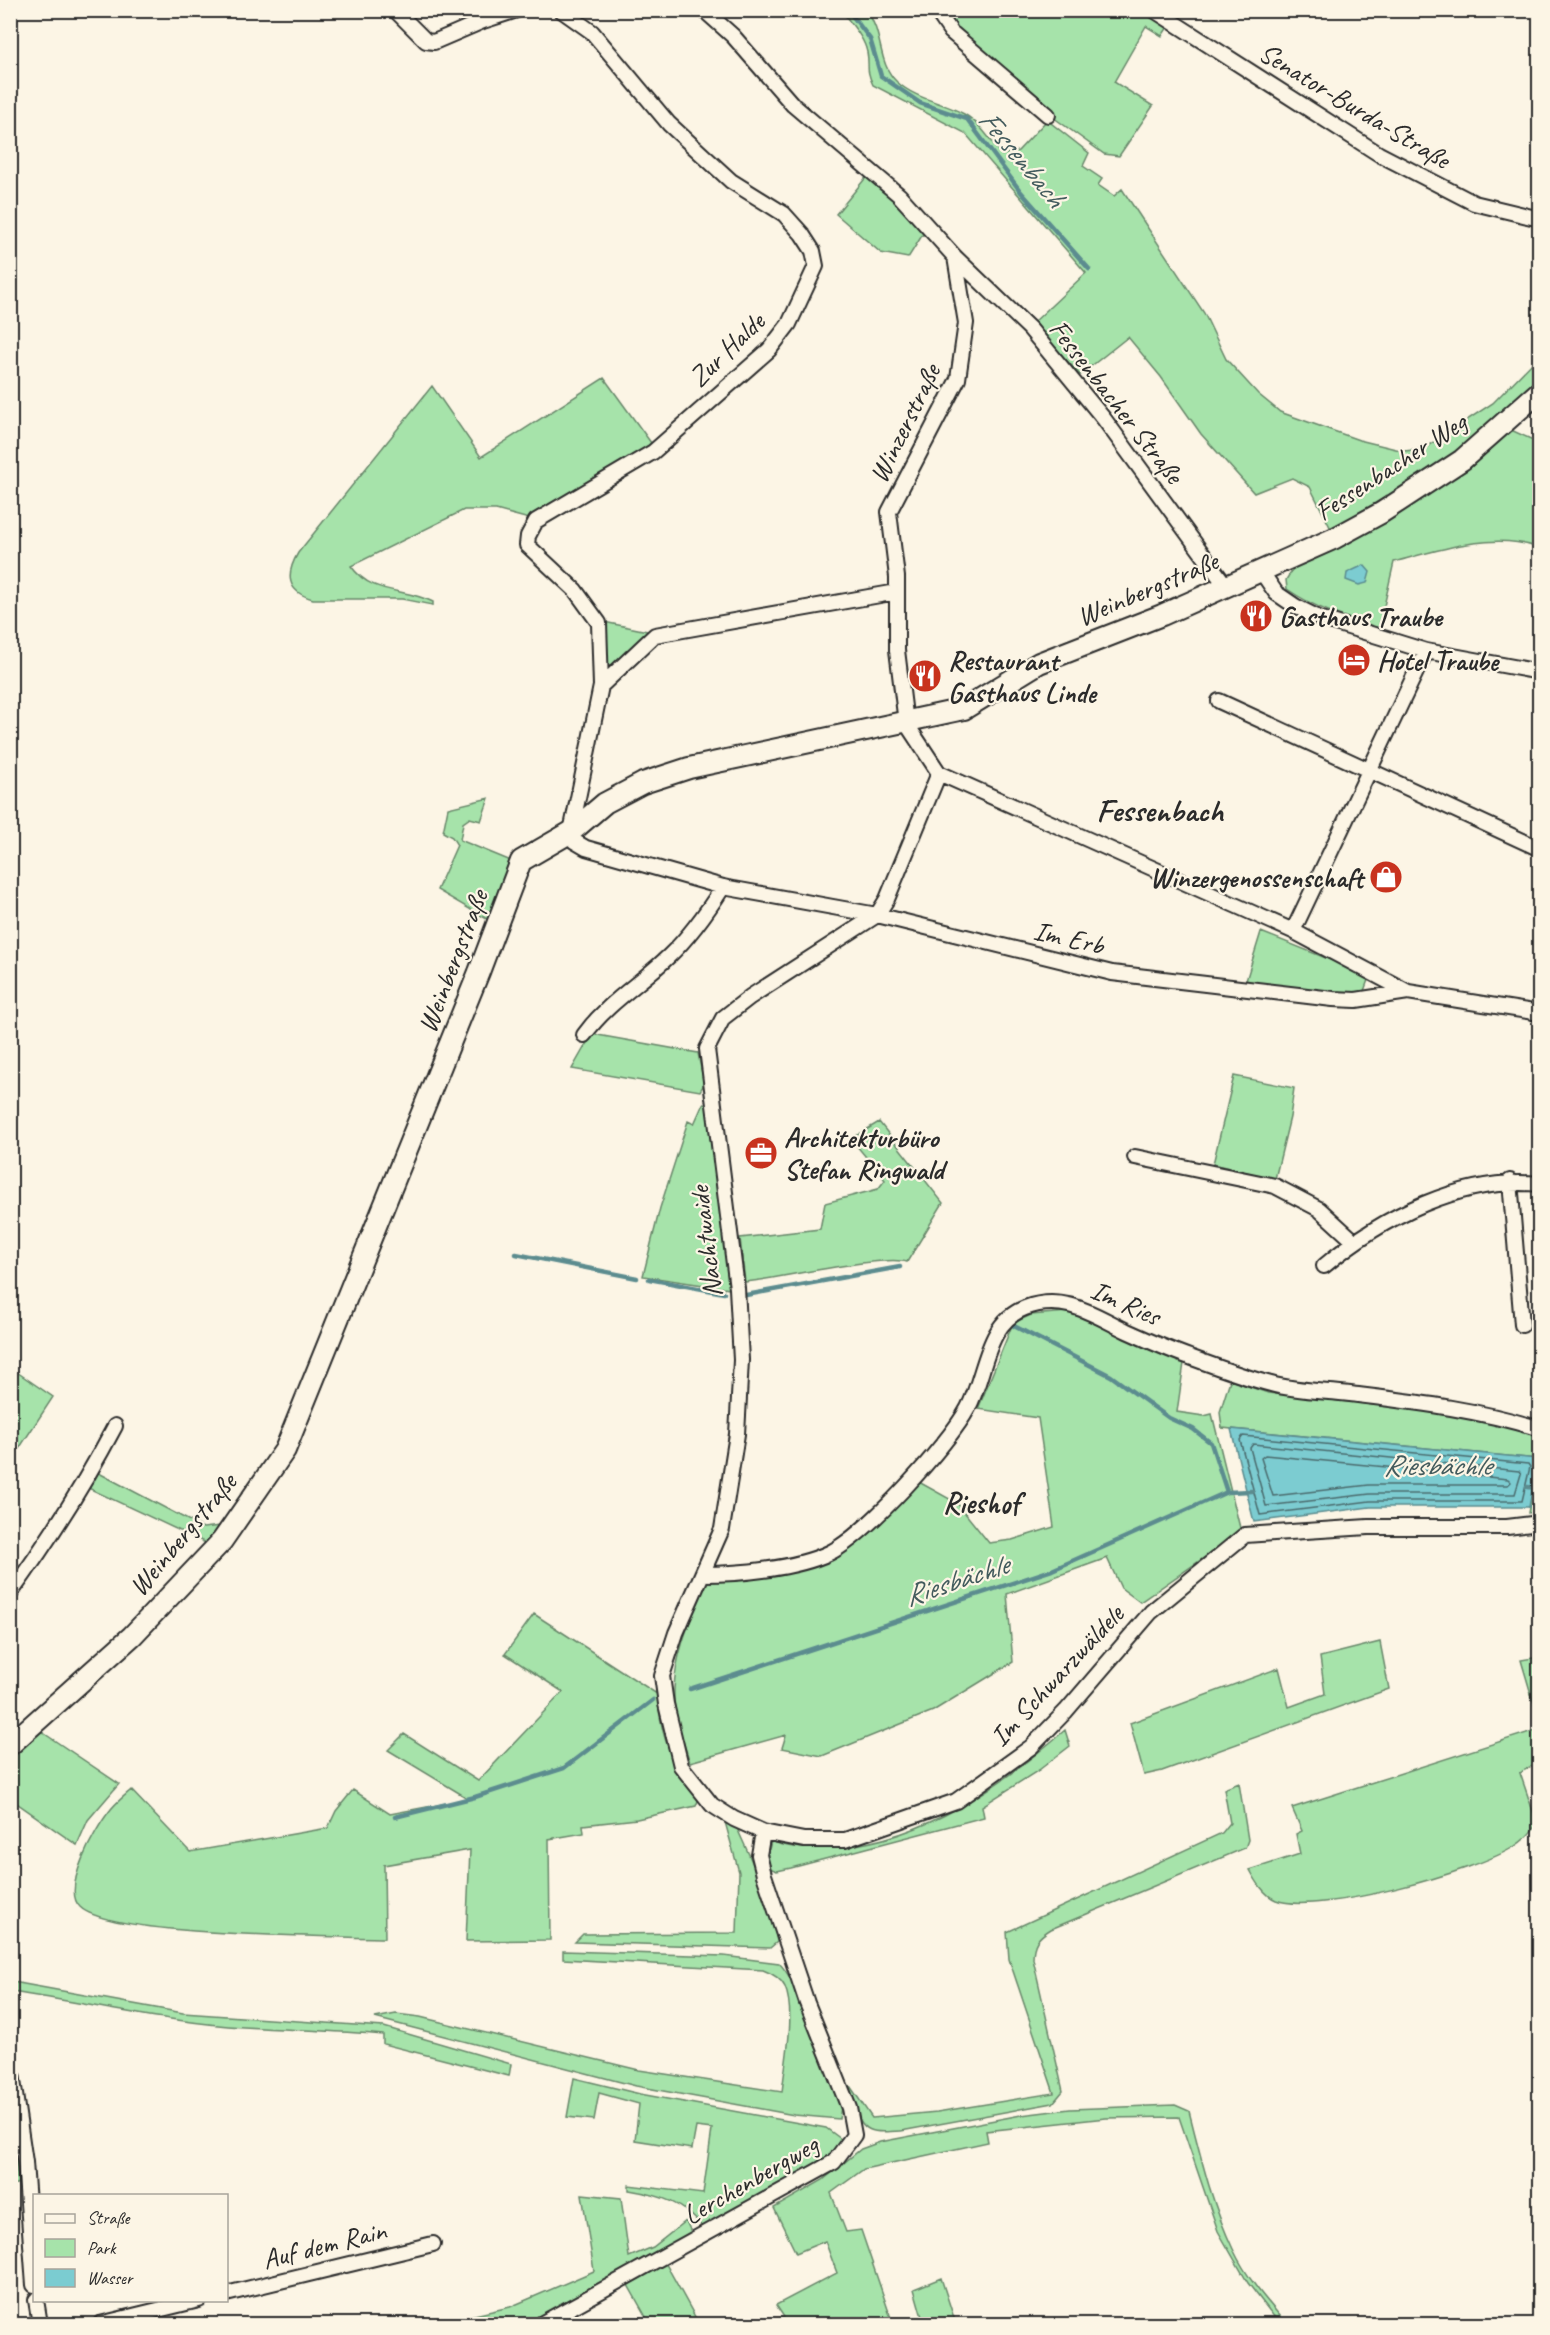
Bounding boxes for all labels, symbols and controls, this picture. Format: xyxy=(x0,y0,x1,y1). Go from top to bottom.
street label: Senator-Burda-Straße xyxy=(1253,35,1458,177)
water label: Fessenbach xyxy=(970,101,1075,217)
street label: Zur Halde xyxy=(681,303,773,394)
street label: Fessenbacher Straße xyxy=(1042,312,1193,492)
street label: Winzerstraße xyxy=(861,357,949,488)
street label: Fessenbacher Weg xyxy=(1308,403,1474,528)
street label: Weinbergstraße xyxy=(1071,542,1225,634)
restaurant icon: Gasthaus Traube xyxy=(1238,598,1274,634)
place label: Gasthaus Traube xyxy=(1279,599,1445,634)
hotel icon: Hotel Traube xyxy=(1336,642,1372,678)
place label: Restaurant Gasthaus Linde xyxy=(948,643,1099,710)
place label: Hotel Traube xyxy=(1377,643,1501,678)
restaurant icon: Restaurant Gasthaus Linde xyxy=(907,658,943,694)
district label: Fessenbach xyxy=(1097,790,1225,831)
shop icon: Winzergenossenschaft xyxy=(1368,859,1404,895)
place label: Winzergenossenschaft xyxy=(1150,860,1366,895)
street label: Weinbergstraße xyxy=(409,883,496,1037)
street label: Im Erb xyxy=(1030,912,1109,963)
place label: Architekturbüro Stefan Ringwald xyxy=(784,1120,948,1187)
office icon: Architekturbüro Stefan Ringwald xyxy=(743,1135,779,1171)
street label: Nachtwaide xyxy=(681,1182,730,1300)
street label: Im Ries xyxy=(1086,1272,1168,1334)
water label: Riesbächle xyxy=(1384,1446,1495,1484)
street label: Weinbergstraße xyxy=(121,1464,245,1603)
district label: Rieshof xyxy=(943,1484,1026,1522)
water label: Riesbächle xyxy=(899,1544,1017,1615)
street label: Im Schwarzwäldele xyxy=(982,1596,1132,1753)
street label: Lerchenbergweg xyxy=(676,2126,826,2232)
legend xyxy=(33,2194,228,2302)
text: Straße xyxy=(87,2207,131,2229)
street label: Auf dem Rain xyxy=(259,2212,391,2277)
text: Park xyxy=(87,2237,117,2259)
text: Wasser xyxy=(87,2267,134,2289)

